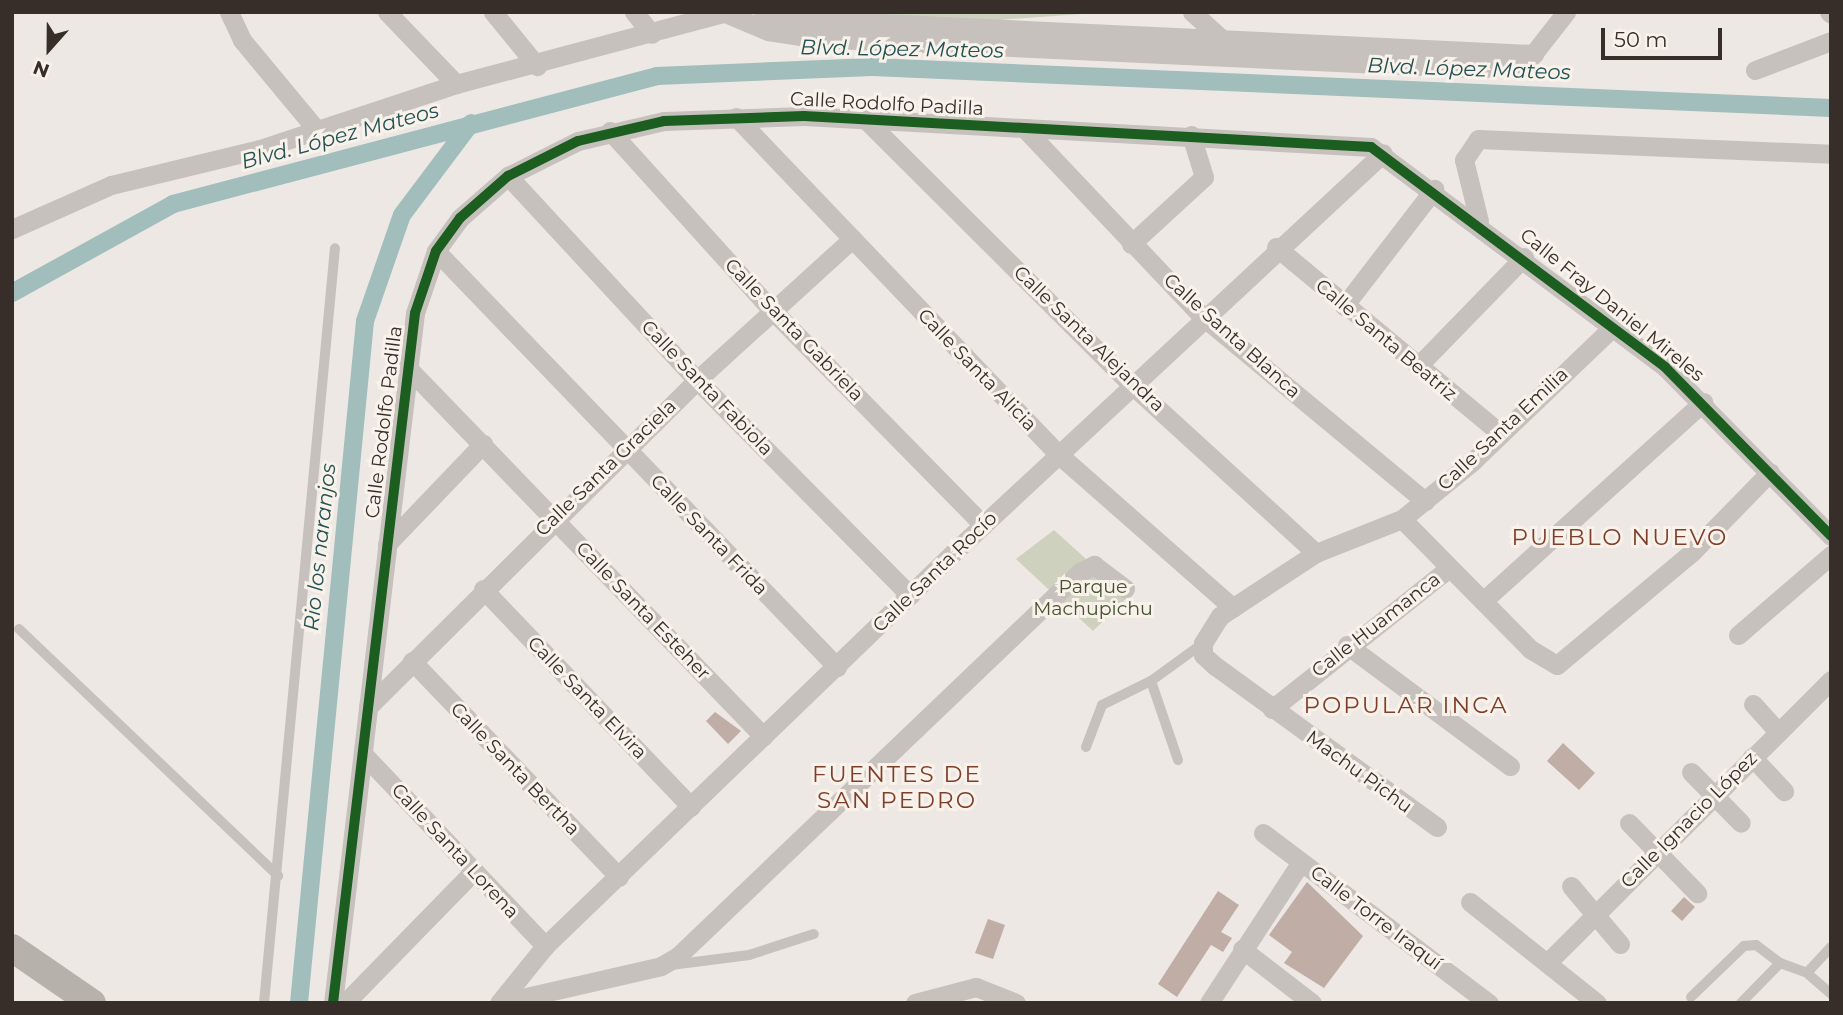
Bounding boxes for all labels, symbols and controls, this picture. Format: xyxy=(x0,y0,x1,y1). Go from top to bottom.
north arrow xyxy=(14,14,84,84)
scale bar xyxy=(1605,14,1726,58)
text: 50 m xyxy=(1614,27,1668,52)
water label: Blvd. López Mateos xyxy=(800,35,1004,63)
water label: Blvd. López Mateos xyxy=(1367,53,1571,85)
text: N xyxy=(30,56,53,83)
street label: Calle Rodolfo Padilla xyxy=(790,88,984,120)
water label: Blvd. López Mateos xyxy=(238,97,442,175)
street label: Calle Fray Daniel Mireles xyxy=(1515,224,1709,386)
street label: Calle Santa Gabriela xyxy=(720,254,868,406)
street label: Calle Santa Alejandra xyxy=(1009,261,1169,417)
street label: Calle Santa Blanca xyxy=(1159,269,1305,403)
street label: Calle Santa Beatriz xyxy=(1311,274,1461,406)
street label: Calle Santa Alicia xyxy=(913,304,1041,436)
street label: Calle Santa Fabiola xyxy=(636,316,778,460)
street label: Calle Rodolfo Padilla xyxy=(361,324,407,520)
street label: Calle Santa Emilia xyxy=(1433,363,1573,495)
street label: Calle Santa Graciela xyxy=(531,395,681,541)
water label: Rio los naranjos xyxy=(299,462,341,632)
street label: Calle Santa Frida xyxy=(646,470,772,600)
street label: Calle Santa Rocío xyxy=(868,507,1002,637)
district label: PUEBLO NUEVO xyxy=(1513,523,1727,551)
street label: Calle Santa Esteher xyxy=(571,537,715,685)
street label: Calle Huamanca xyxy=(1307,568,1445,682)
park label: Parque Machupichu xyxy=(1033,576,1153,620)
street label: Calle Santa Elvira xyxy=(523,632,651,764)
district label: POPULAR INCA xyxy=(1305,691,1507,719)
street label: Calle Santa Bertha xyxy=(446,698,584,840)
street label: Machu Pichu xyxy=(1302,726,1416,818)
street label: Calle Ignacio López xyxy=(1616,747,1762,893)
district label: FUENTES DE SAN PEDRO xyxy=(813,760,981,814)
street label: Calle Santa Lorena xyxy=(387,779,523,923)
street label: Calle Torre Iraquí xyxy=(1306,861,1446,975)

